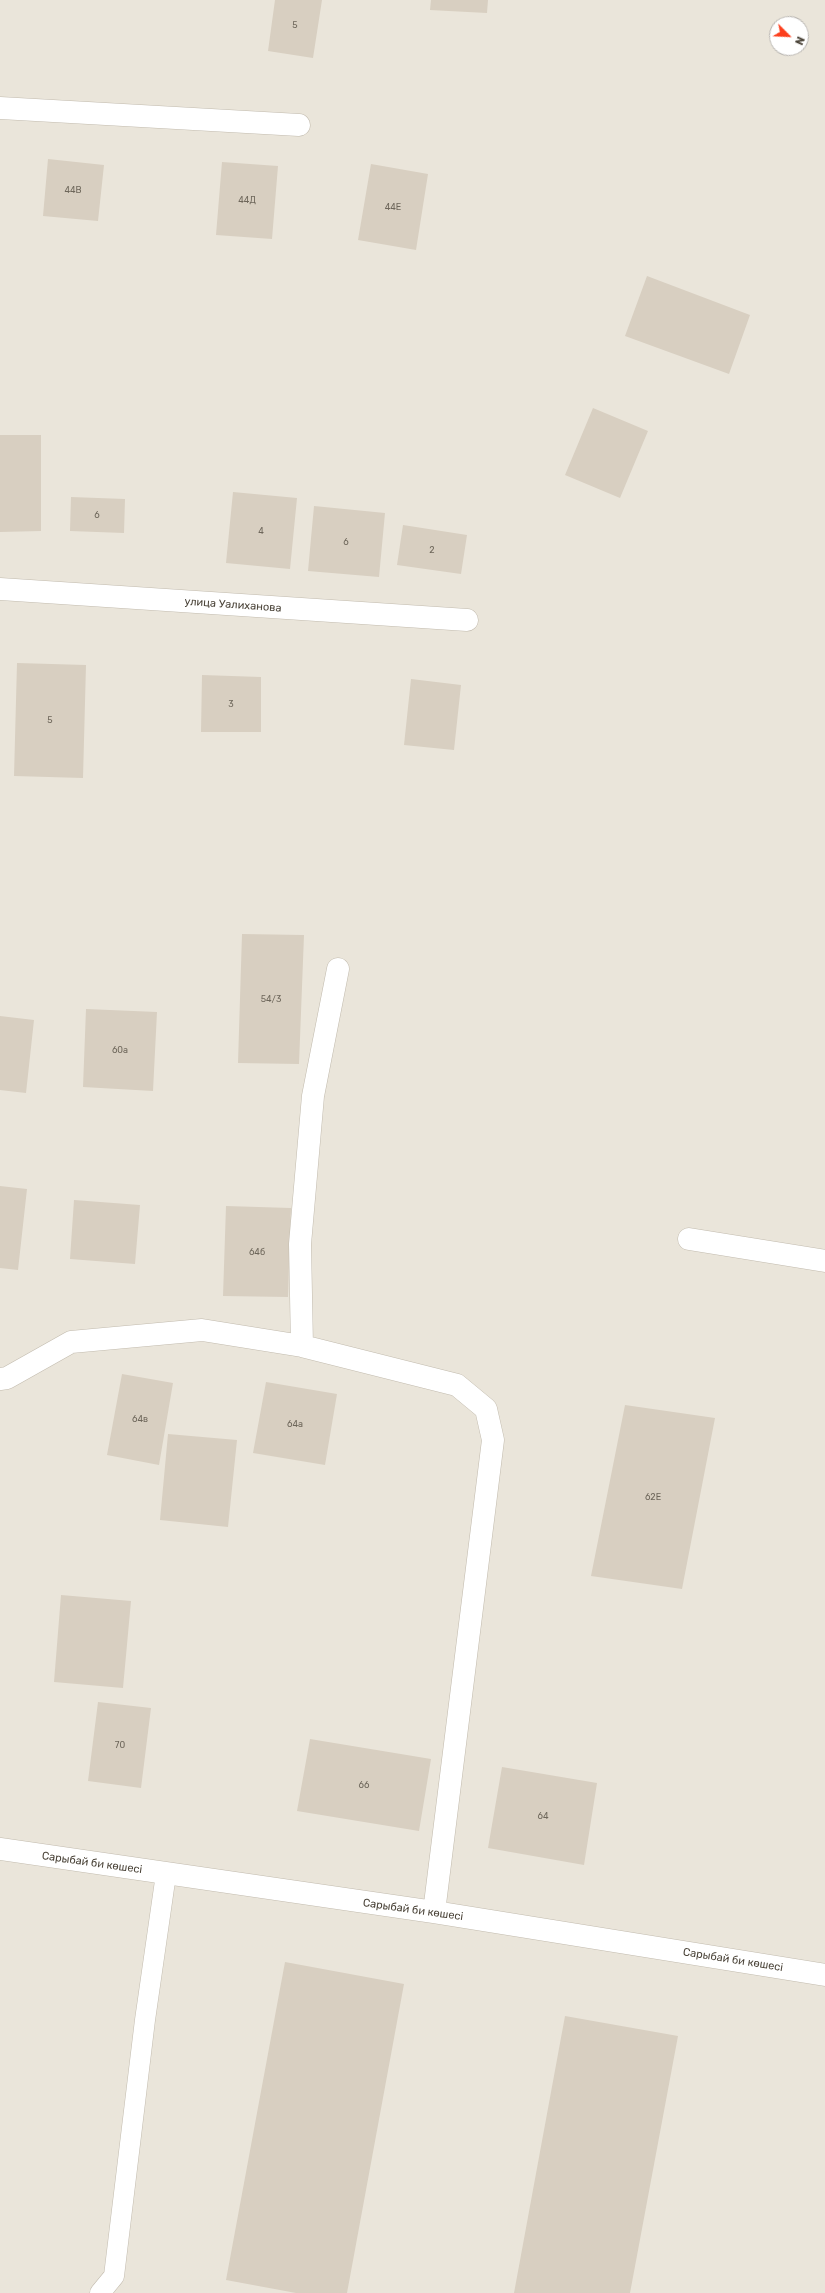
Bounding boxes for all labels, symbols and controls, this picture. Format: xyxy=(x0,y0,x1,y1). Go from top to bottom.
north arrow xyxy=(769,16,809,56)
house number: 5 xyxy=(292,20,298,30)
text: N xyxy=(792,34,807,47)
house number: 44В xyxy=(64,185,82,195)
house number: 44Д xyxy=(238,195,256,205)
house number: 44Е xyxy=(385,202,401,212)
house number: 6 xyxy=(94,510,100,520)
house number: 4 xyxy=(258,526,264,536)
house number: 6 xyxy=(343,537,349,547)
house number: 2 xyxy=(429,545,435,555)
street label: улица Уалиханова xyxy=(184,595,282,615)
house number: 3 xyxy=(228,699,234,709)
house number: 5 xyxy=(47,715,53,725)
house number: 54/3 xyxy=(261,994,281,1004)
house number: 60а xyxy=(112,1045,128,1055)
house number: 64б xyxy=(249,1247,265,1257)
house number: 64в xyxy=(132,1414,148,1424)
house number: 64а xyxy=(287,1419,303,1429)
house number: 62Е xyxy=(645,1492,661,1502)
house number: 70 xyxy=(115,1740,125,1750)
house number: 66 xyxy=(359,1780,369,1790)
house number: 64 xyxy=(537,1811,549,1821)
street label: Сарыбай би көшесі xyxy=(41,1849,143,1877)
street label: Сарыбай би көшесі xyxy=(362,1896,464,1924)
street label: Сарыбай би көшесі xyxy=(682,1946,784,1974)

